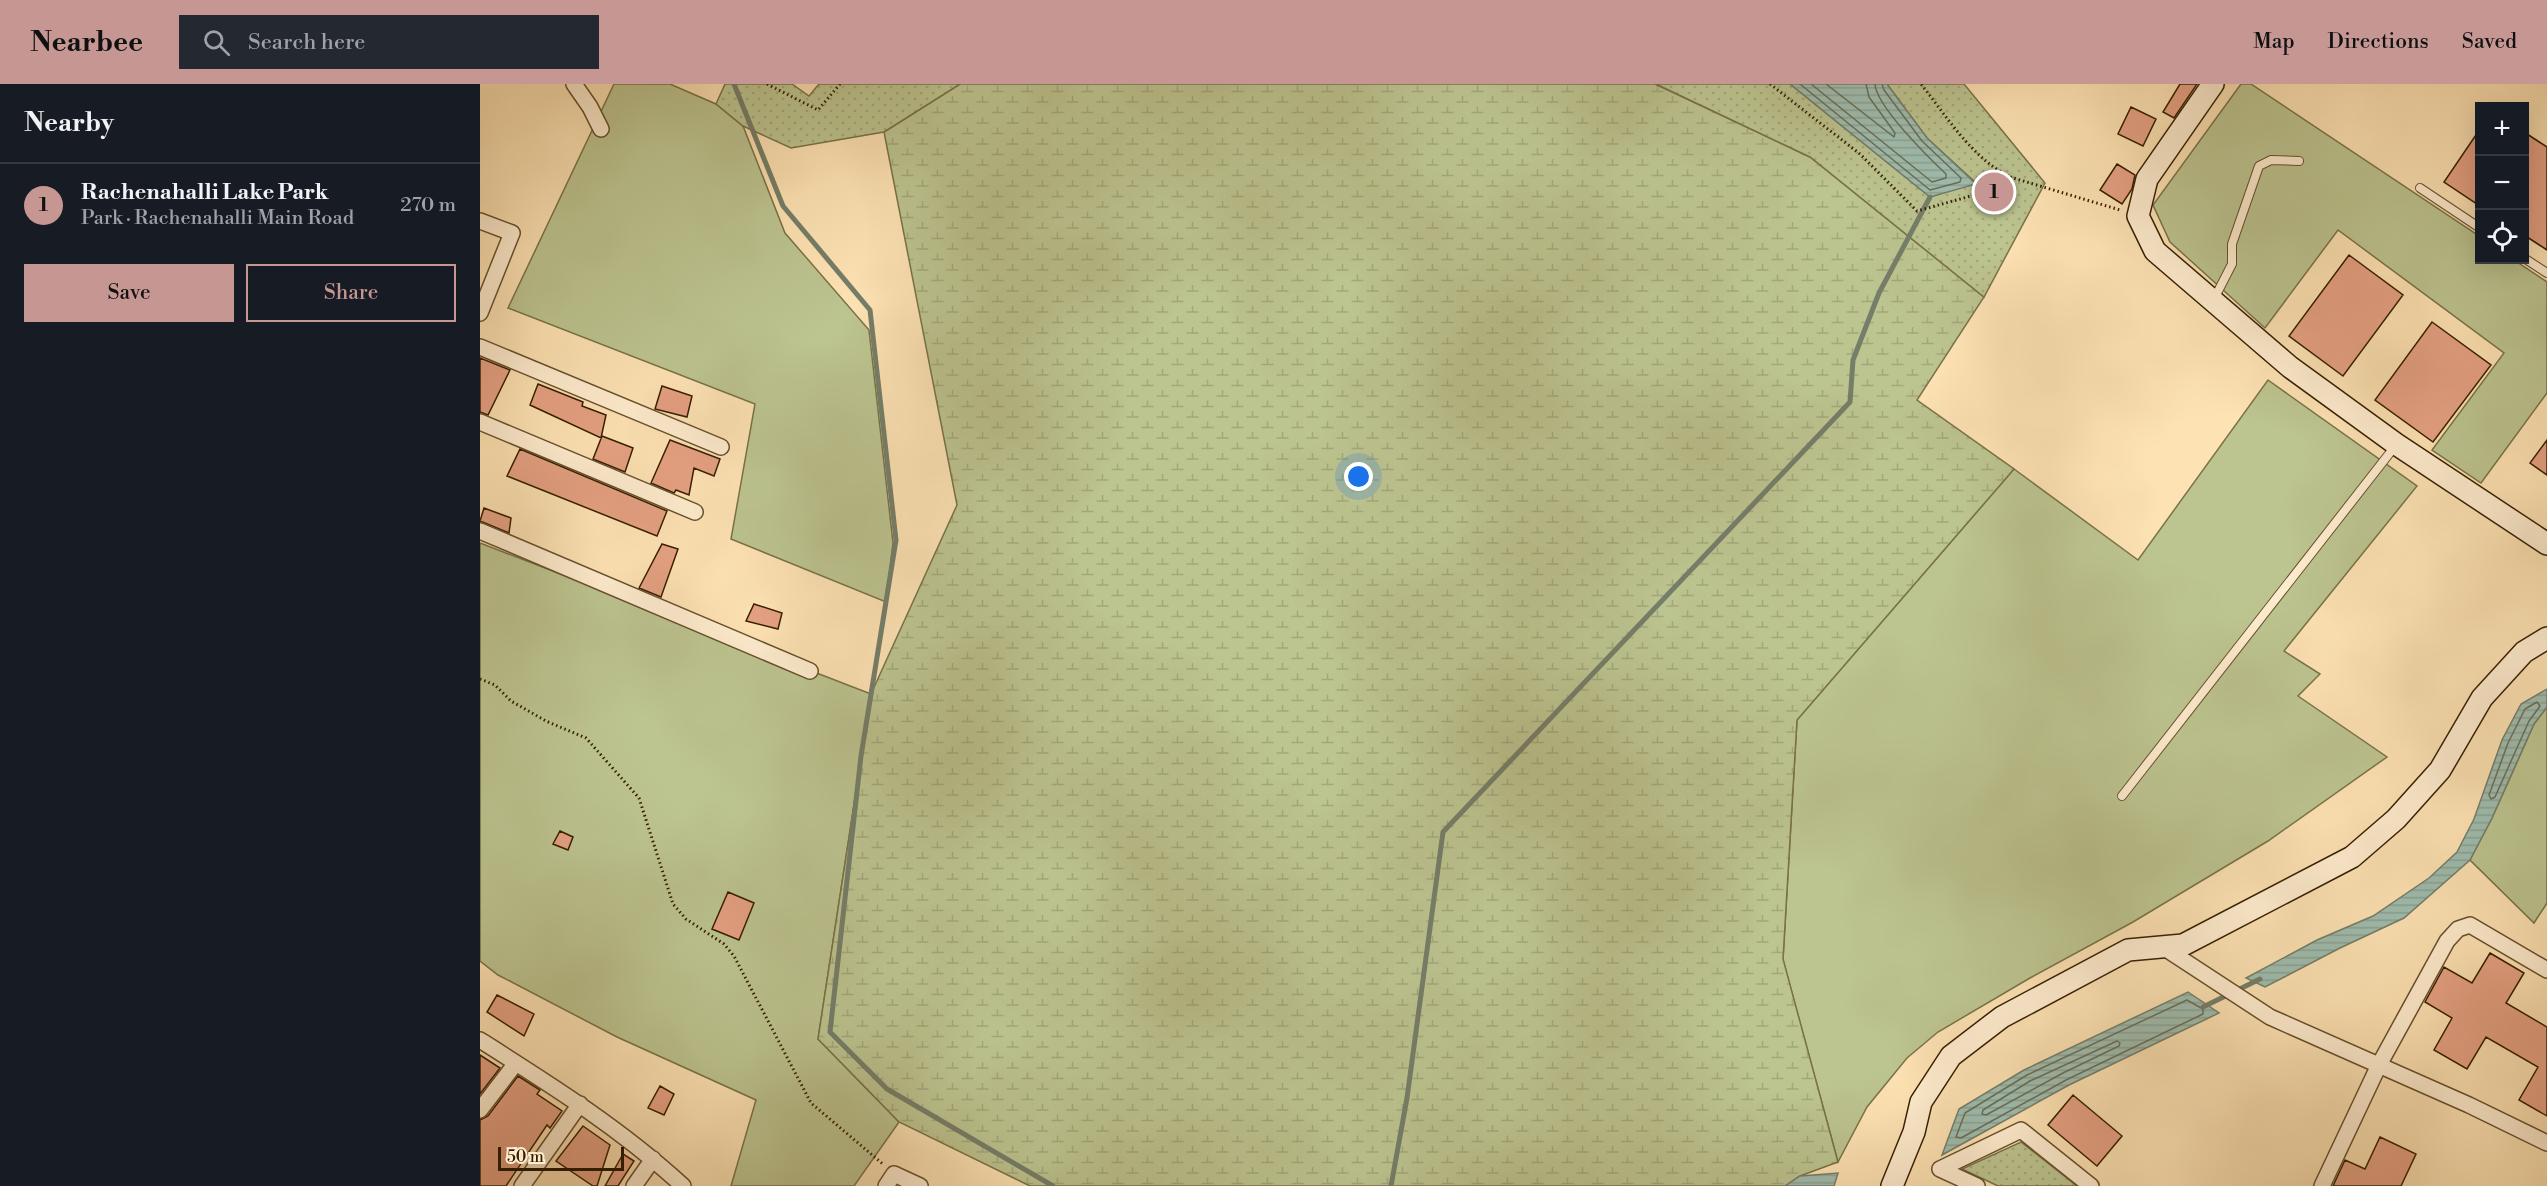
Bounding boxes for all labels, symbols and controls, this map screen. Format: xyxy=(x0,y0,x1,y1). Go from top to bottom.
search box xyxy=(179,15,599,69)
text: Nearbee xyxy=(30,25,143,60)
icon: search xyxy=(200,26,233,59)
text: Search here xyxy=(248,29,365,56)
text: Map xyxy=(2253,29,2295,55)
text: Directions xyxy=(2328,29,2429,55)
text: Saved xyxy=(2462,29,2517,55)
map controls xyxy=(2475,102,2529,264)
button: + xyxy=(2475,102,2529,156)
text: Nearby xyxy=(24,107,114,139)
button: − xyxy=(2475,156,2529,210)
pin: 1 xyxy=(1974,170,2014,214)
text: Rachenahalli Lake Park xyxy=(81,179,328,206)
text: 1 xyxy=(39,193,48,218)
text: 270 m xyxy=(400,193,456,218)
text: Park · Rachenahalli Main Road xyxy=(81,206,354,231)
button: locate xyxy=(2475,210,2529,264)
button: Save xyxy=(24,264,234,322)
button: Share xyxy=(246,264,456,322)
your location xyxy=(1344,462,1373,491)
scale bar xyxy=(498,1144,624,1172)
text: 50 m xyxy=(507,1147,544,1167)

